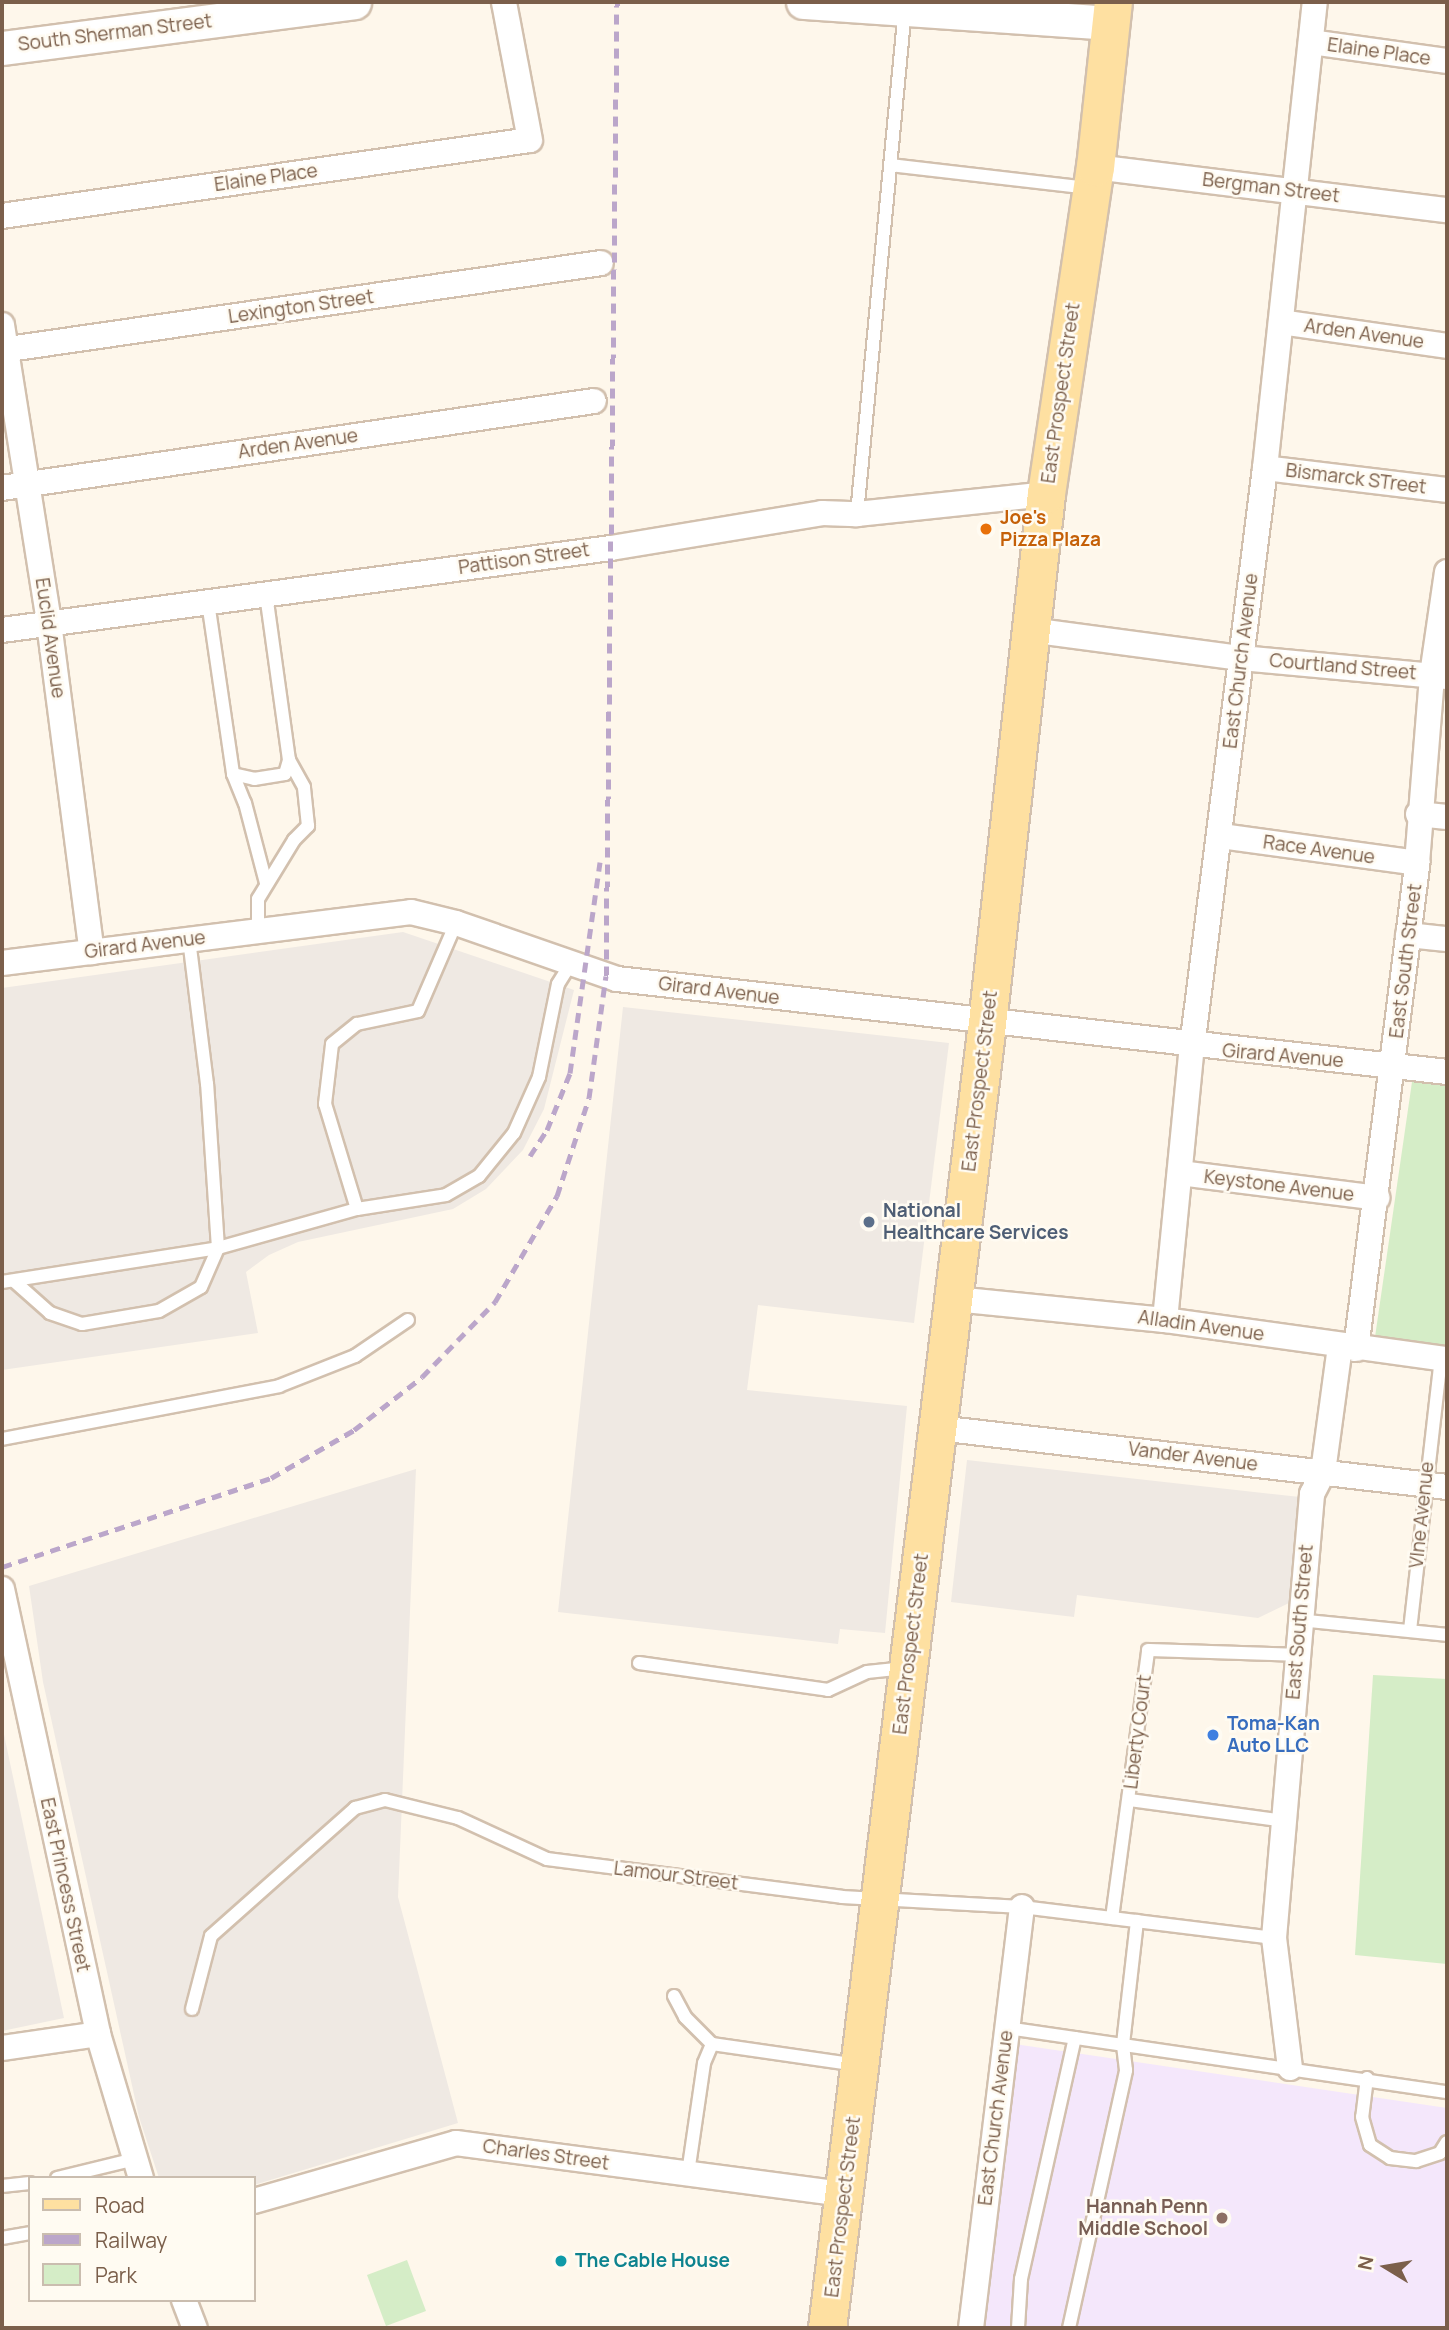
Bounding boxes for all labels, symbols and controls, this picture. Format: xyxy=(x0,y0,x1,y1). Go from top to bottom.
street label: South Sherman Street xyxy=(17,10,213,56)
street label: Elaine Place xyxy=(1326,33,1432,71)
street label: Elaine Place xyxy=(213,159,319,197)
street label: Bergman Street xyxy=(1201,168,1341,208)
street label: Lexington Street xyxy=(227,285,375,329)
street label: East Prospect Street xyxy=(1037,301,1085,485)
street label: Arden Avenue xyxy=(1303,314,1425,354)
street label: Arden Avenue xyxy=(237,424,359,464)
street label: Bismarck STreet xyxy=(1284,459,1428,499)
place label: Joe's Pizza Plaza xyxy=(1000,507,1101,551)
marker: Joe's Pizza Plaza xyxy=(978,521,994,537)
street label: Pattison Street xyxy=(457,539,591,579)
street label: East Church Avenue xyxy=(1219,572,1263,750)
street label: Euclid Avenue xyxy=(30,576,70,700)
street label: Courtland Street xyxy=(1268,649,1418,685)
street label: Race Avenue xyxy=(1262,831,1376,869)
street label: East South Street xyxy=(1385,882,1427,1040)
street label: Girard Avenue xyxy=(83,926,207,964)
street label: Girard Avenue xyxy=(657,972,781,1010)
street label: East Prospect Street xyxy=(958,989,1002,1173)
street label: Girard Avenue xyxy=(1221,1039,1345,1073)
street label: Keystone Avenue xyxy=(1203,1165,1355,1207)
place label: National Healthcare Services xyxy=(883,1200,1068,1244)
marker: National Healthcare Services xyxy=(861,1214,877,1230)
street label: Alladin Avenue xyxy=(1136,1306,1266,1346)
street label: Vander Avenue xyxy=(1127,1438,1259,1476)
street label: VIne Avenue xyxy=(1405,1461,1439,1569)
street label: East South Street xyxy=(1282,1544,1318,1700)
street label: East Prospect Street xyxy=(889,1552,933,1736)
street label: Liberty Court xyxy=(1120,1674,1156,1790)
place label: Toma-Kan Auto LLC xyxy=(1227,1713,1320,1757)
marker: Toma-Kan Auto LLC xyxy=(1205,1727,1221,1743)
street label: East Princess Street xyxy=(35,1796,95,1974)
street label: Lamour Street xyxy=(612,1857,740,1895)
street label: East Church Avenue xyxy=(974,2029,1018,2207)
street label: East Prospect Street xyxy=(821,2115,865,2299)
street label: Charles Street xyxy=(481,2135,611,2175)
legend xyxy=(28,2176,256,2302)
text: Road xyxy=(95,2191,145,2219)
place label: Hannah Penn Middle School xyxy=(1078,2196,1208,2240)
marker: Hannah Penn Middle School xyxy=(1214,2210,1230,2226)
text: Railway xyxy=(95,2226,167,2254)
north arrow xyxy=(1351,2232,1421,2302)
place label: The Cable House xyxy=(575,2250,730,2272)
marker: The Cable House xyxy=(553,2253,569,2269)
text: N xyxy=(1351,2254,1379,2272)
text: Park xyxy=(95,2261,137,2289)

